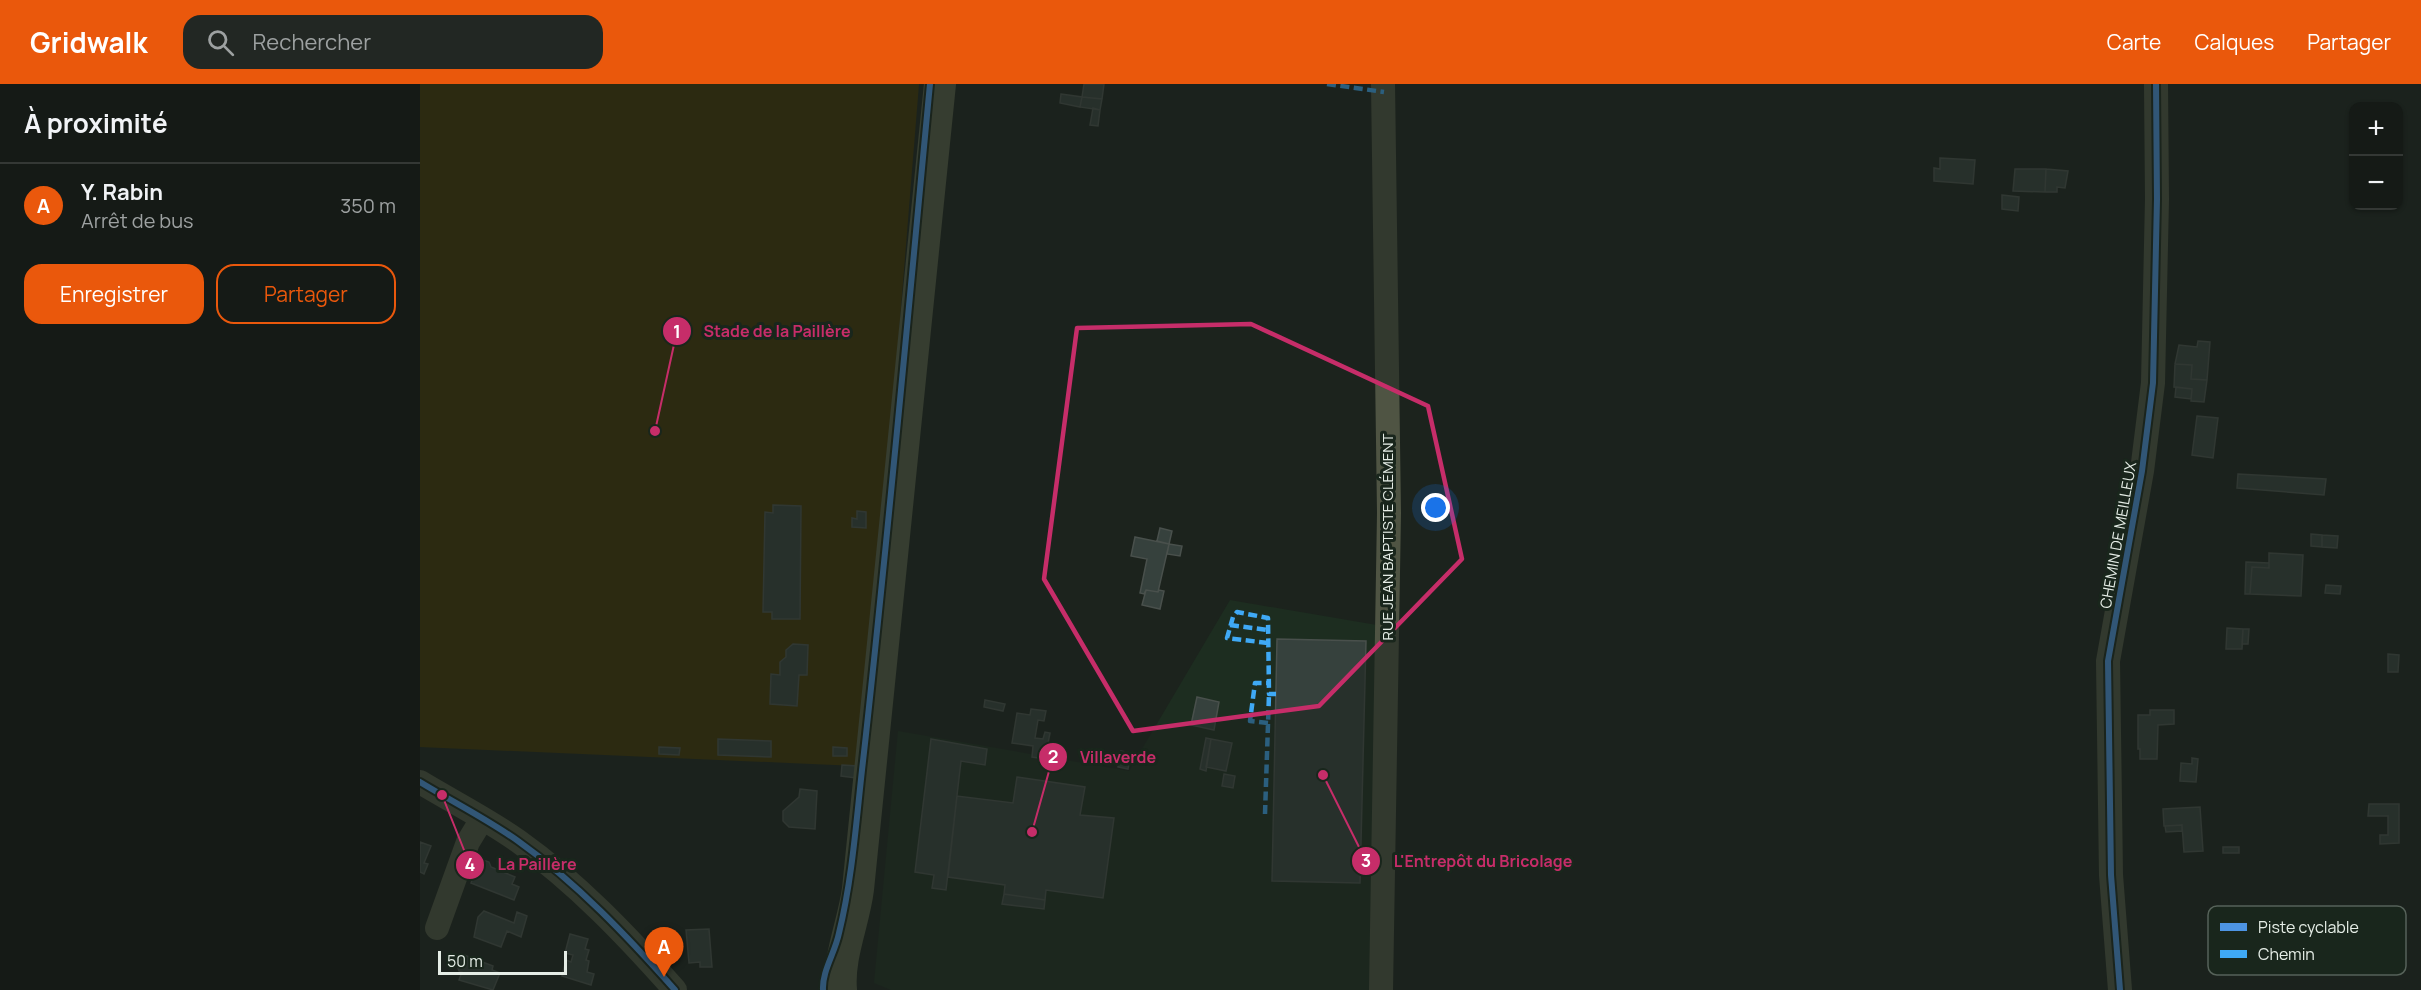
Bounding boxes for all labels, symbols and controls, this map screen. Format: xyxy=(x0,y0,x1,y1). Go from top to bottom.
search box xyxy=(183,15,603,69)
text: Gridwalk xyxy=(30,23,147,61)
icon: search xyxy=(204,26,237,59)
text: Rechercher xyxy=(252,27,371,57)
text: Carte xyxy=(2107,28,2161,56)
text: Calques xyxy=(2194,28,2274,56)
text: Partager xyxy=(2307,28,2391,56)
map controls xyxy=(2349,102,2403,210)
button: + xyxy=(2349,102,2403,156)
text: À proximité xyxy=(24,105,168,141)
button: − xyxy=(2349,156,2403,210)
text: Y. Rabin xyxy=(81,177,163,207)
text: A xyxy=(37,192,50,219)
text: 350 m xyxy=(340,192,396,219)
text: Arrêt de bus xyxy=(81,207,194,234)
button: Enregistrer xyxy=(24,264,204,324)
button: Partager xyxy=(216,264,396,324)
callout: Stade de la Paillère xyxy=(662,314,863,348)
text: 1 xyxy=(673,319,681,343)
text: Stade de la Paillère xyxy=(703,320,851,342)
street label: RUE JEAN BAPTISTE CLÉMENT xyxy=(1377,433,1398,641)
street label: CHEMIN DE MEILLEUX xyxy=(2095,460,2141,610)
your location xyxy=(1421,493,1450,522)
callout: Villaverde xyxy=(1038,740,1168,774)
text: 2 xyxy=(1048,744,1058,768)
text: Villaverde xyxy=(1080,746,1156,768)
callout: L'Entrepôt du Bricolage xyxy=(1351,844,1584,878)
callout: La Paillère xyxy=(455,848,588,882)
text: 3 xyxy=(1361,848,1371,872)
text: L'Entrepôt du Bricolage xyxy=(1394,850,1573,872)
text: 4 xyxy=(465,852,476,876)
text: La Paillère xyxy=(497,853,577,875)
legend xyxy=(2208,906,2406,975)
text: Piste cyclable xyxy=(2258,916,2359,938)
pin: A xyxy=(644,928,684,977)
text: Chemin xyxy=(2258,943,2315,965)
scale bar xyxy=(438,948,567,976)
text: 50 m xyxy=(447,950,483,972)

